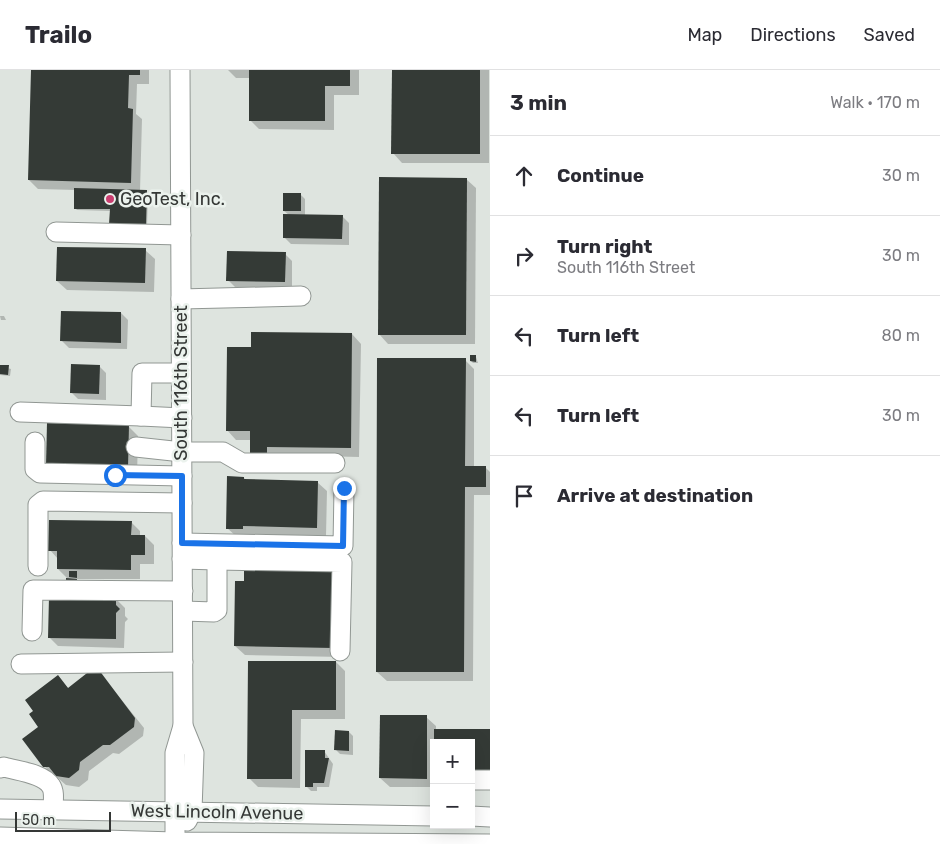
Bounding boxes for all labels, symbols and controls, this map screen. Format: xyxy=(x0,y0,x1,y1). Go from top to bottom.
text: Trailo xyxy=(25,21,92,49)
text: Map xyxy=(687,24,722,46)
text: Directions xyxy=(750,24,836,46)
text: Saved xyxy=(864,24,915,46)
text: 3 min xyxy=(510,90,567,115)
text: Walk · 170 m xyxy=(830,93,920,112)
icon: ahead xyxy=(510,162,538,190)
text: Continue xyxy=(557,164,644,187)
text: 30 m xyxy=(882,166,920,185)
place label: GeoTest, Inc. xyxy=(120,188,225,210)
marker: GeoTest, Inc. xyxy=(104,193,116,205)
text: Turn right xyxy=(557,235,652,258)
icon: right xyxy=(510,242,538,270)
text: 30 m xyxy=(882,246,920,265)
text: South 116th Street xyxy=(557,258,695,277)
street label: South 116th Street xyxy=(170,305,192,461)
icon: left xyxy=(510,322,538,350)
text: Turn left xyxy=(557,324,639,347)
text: 80 m xyxy=(882,326,920,345)
icon: left xyxy=(510,402,538,430)
text: Turn left xyxy=(557,404,639,427)
text: 30 m xyxy=(882,406,920,425)
route start xyxy=(104,464,127,487)
route end xyxy=(333,477,356,500)
icon: arrive xyxy=(510,482,538,510)
text: Arrive at destination xyxy=(557,484,753,507)
map controls xyxy=(430,739,475,829)
button: + xyxy=(430,739,475,784)
button: − xyxy=(430,784,475,829)
street label: West Lincoln Avenue xyxy=(130,799,304,825)
scale bar xyxy=(15,809,111,832)
text: 50 m xyxy=(22,812,55,829)

